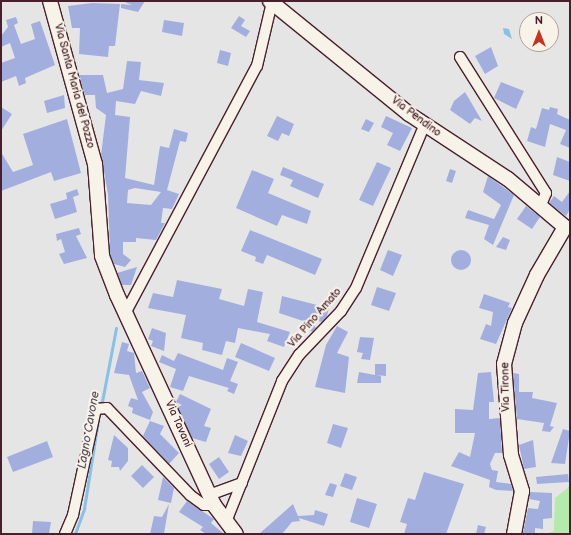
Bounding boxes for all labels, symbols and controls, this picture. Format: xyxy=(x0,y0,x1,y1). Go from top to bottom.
north arrow xyxy=(519,12,559,52)
text: N xyxy=(535,14,543,27)
street label: Via Santa Maria del Pozzo xyxy=(51,22,97,150)
street label: Via Pendino xyxy=(388,94,444,140)
street label: Via Pino Amato xyxy=(285,285,345,351)
street label: Via Tirone xyxy=(499,362,513,412)
water label: Lagno Cavone xyxy=(75,390,103,470)
street label: Via Tavani xyxy=(162,398,194,450)

